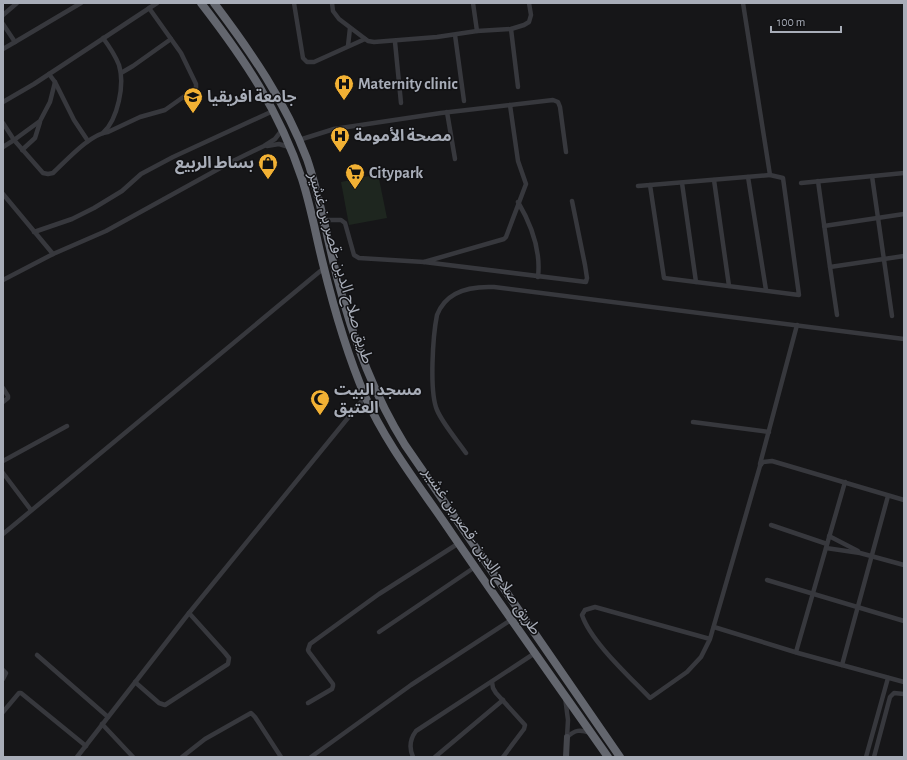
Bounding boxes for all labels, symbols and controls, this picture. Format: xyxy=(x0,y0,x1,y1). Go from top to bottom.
scale bar xyxy=(771,8,841,34)
text: 100 m xyxy=(777,16,805,28)
hospital icon: Maternity clinic xyxy=(333,73,355,101)
place label: Maternity clinic xyxy=(358,76,458,93)
school or university icon: جامعة افريقيا xyxy=(182,86,204,114)
place label: جامعة افريقيا xyxy=(207,88,297,106)
hospital icon: مصحة الأمومة xyxy=(329,125,351,153)
place label: مصحة الأمومة xyxy=(354,127,452,145)
shop icon: بساط الربيع xyxy=(257,152,279,180)
place label: بساط الربيع xyxy=(175,155,254,175)
supermarket icon: Citypark xyxy=(344,162,366,190)
place label: Citypark xyxy=(369,165,423,182)
street label: طريق صلاح الدين -قصر بن غشير xyxy=(302,170,376,367)
place label: مسجد البيت العتيق xyxy=(334,382,422,418)
mosque icon: مسجد البيت العتيق xyxy=(309,388,331,416)
street label: طريق صلاح الدين -قصر بن غشير xyxy=(416,463,544,640)

